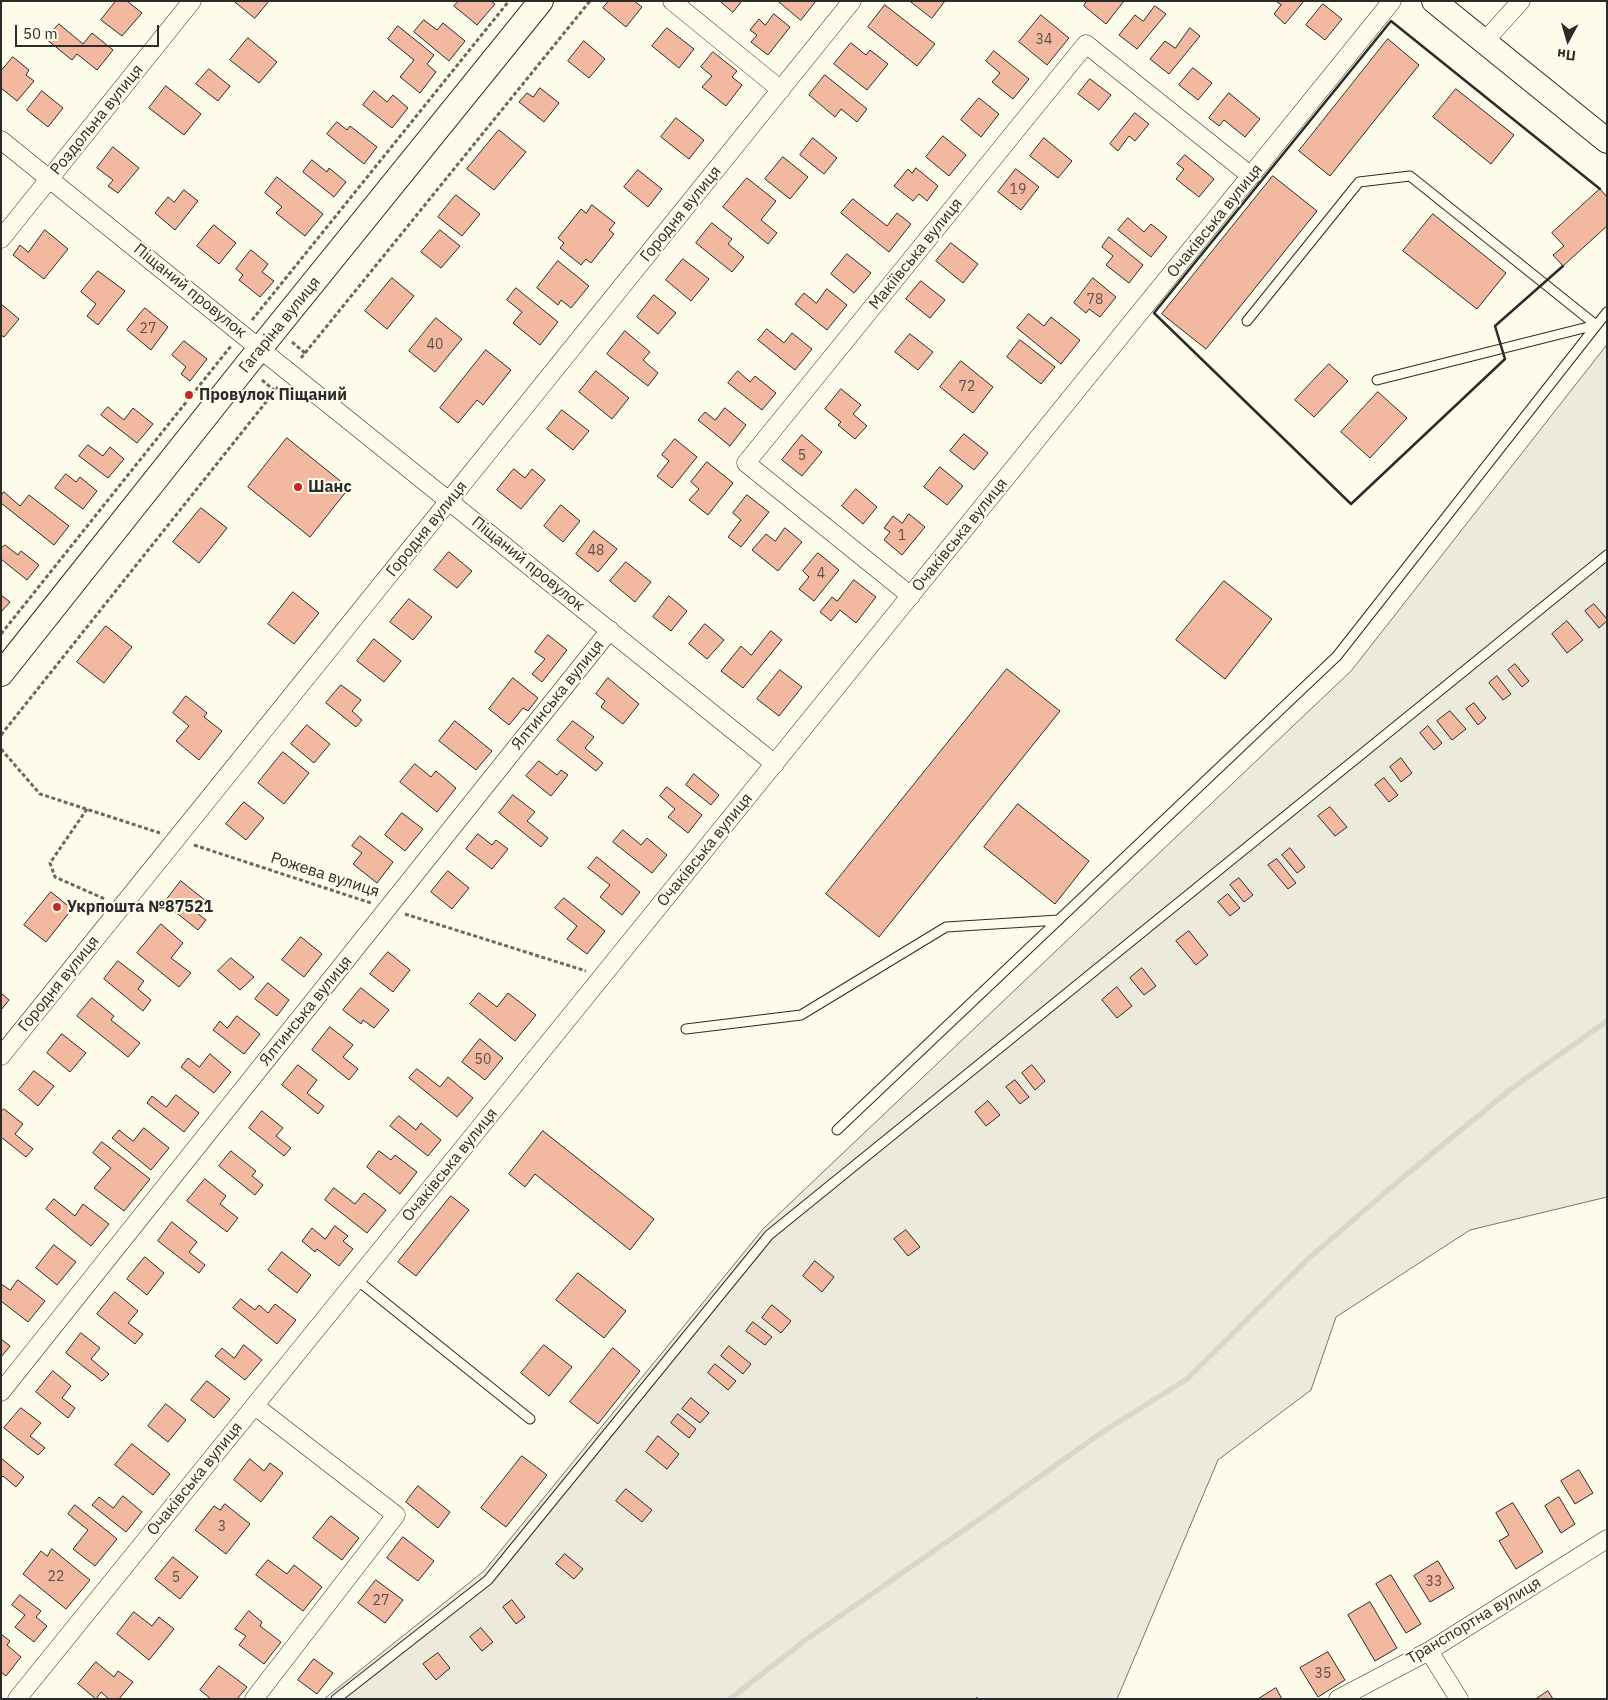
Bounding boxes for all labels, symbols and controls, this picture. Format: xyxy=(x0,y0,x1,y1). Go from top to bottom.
scale bar xyxy=(18,15,161,47)
north arrow xyxy=(1543,15,1593,65)
text: 50 m xyxy=(23,24,58,43)
house number: 34 xyxy=(1036,32,1052,48)
text: Пн xyxy=(1556,45,1577,65)
street label: Роздольна вулиця xyxy=(46,61,148,179)
street label: Очаківська вулиця xyxy=(1163,160,1267,282)
street label: Городня вулиця xyxy=(636,162,726,266)
house number: 19 xyxy=(1010,182,1026,198)
street label: Макіївська вулиця xyxy=(865,194,967,314)
street label: Піщаний провулок xyxy=(130,240,250,342)
street label: Гагаріна вулиця xyxy=(235,273,325,377)
house number: 78 xyxy=(1087,292,1103,308)
house number: 27 xyxy=(140,321,156,337)
house number: 40 xyxy=(427,337,443,353)
house number: 72 xyxy=(959,379,975,395)
place label: Провулок Піщаний xyxy=(199,385,347,405)
marker: Провулок Піщаний xyxy=(183,389,195,401)
house number: 5 xyxy=(798,448,806,464)
street label: Очаківська вулиця xyxy=(908,474,1012,596)
place label: Шанс xyxy=(308,477,352,497)
street label: Городня вулиця xyxy=(382,477,472,581)
marker: Шанс xyxy=(292,481,304,493)
street label: Піщаний провулок xyxy=(468,513,588,615)
house number: 1 xyxy=(898,528,906,544)
house number: 48 xyxy=(588,543,604,559)
house number: 4 xyxy=(817,566,825,582)
street label: Ялтинська вулиця xyxy=(508,636,608,754)
street label: Очаківська вулиця xyxy=(653,789,757,911)
street label: Рожева вулиця xyxy=(268,848,382,902)
place label: Укрпошта №87521 xyxy=(67,897,213,917)
marker: Укрпошта №87521 xyxy=(51,901,63,913)
street label: Городня вулиця xyxy=(14,932,104,1036)
street label: Ялтинська вулиця xyxy=(256,952,356,1070)
house number: 50 xyxy=(475,1052,491,1068)
street label: Очаківська вулиця xyxy=(398,1104,502,1226)
street label: Очаківська вулиця xyxy=(143,1418,247,1540)
house number: 3 xyxy=(218,1519,226,1535)
house number: 22 xyxy=(48,1569,64,1585)
house number: 5 xyxy=(172,1570,180,1586)
street label: Транспортна вулиця xyxy=(1403,1573,1545,1669)
house number: 33 xyxy=(1426,1574,1442,1590)
house number: 27 xyxy=(373,1593,389,1609)
house number: 35 xyxy=(1315,1666,1331,1682)

